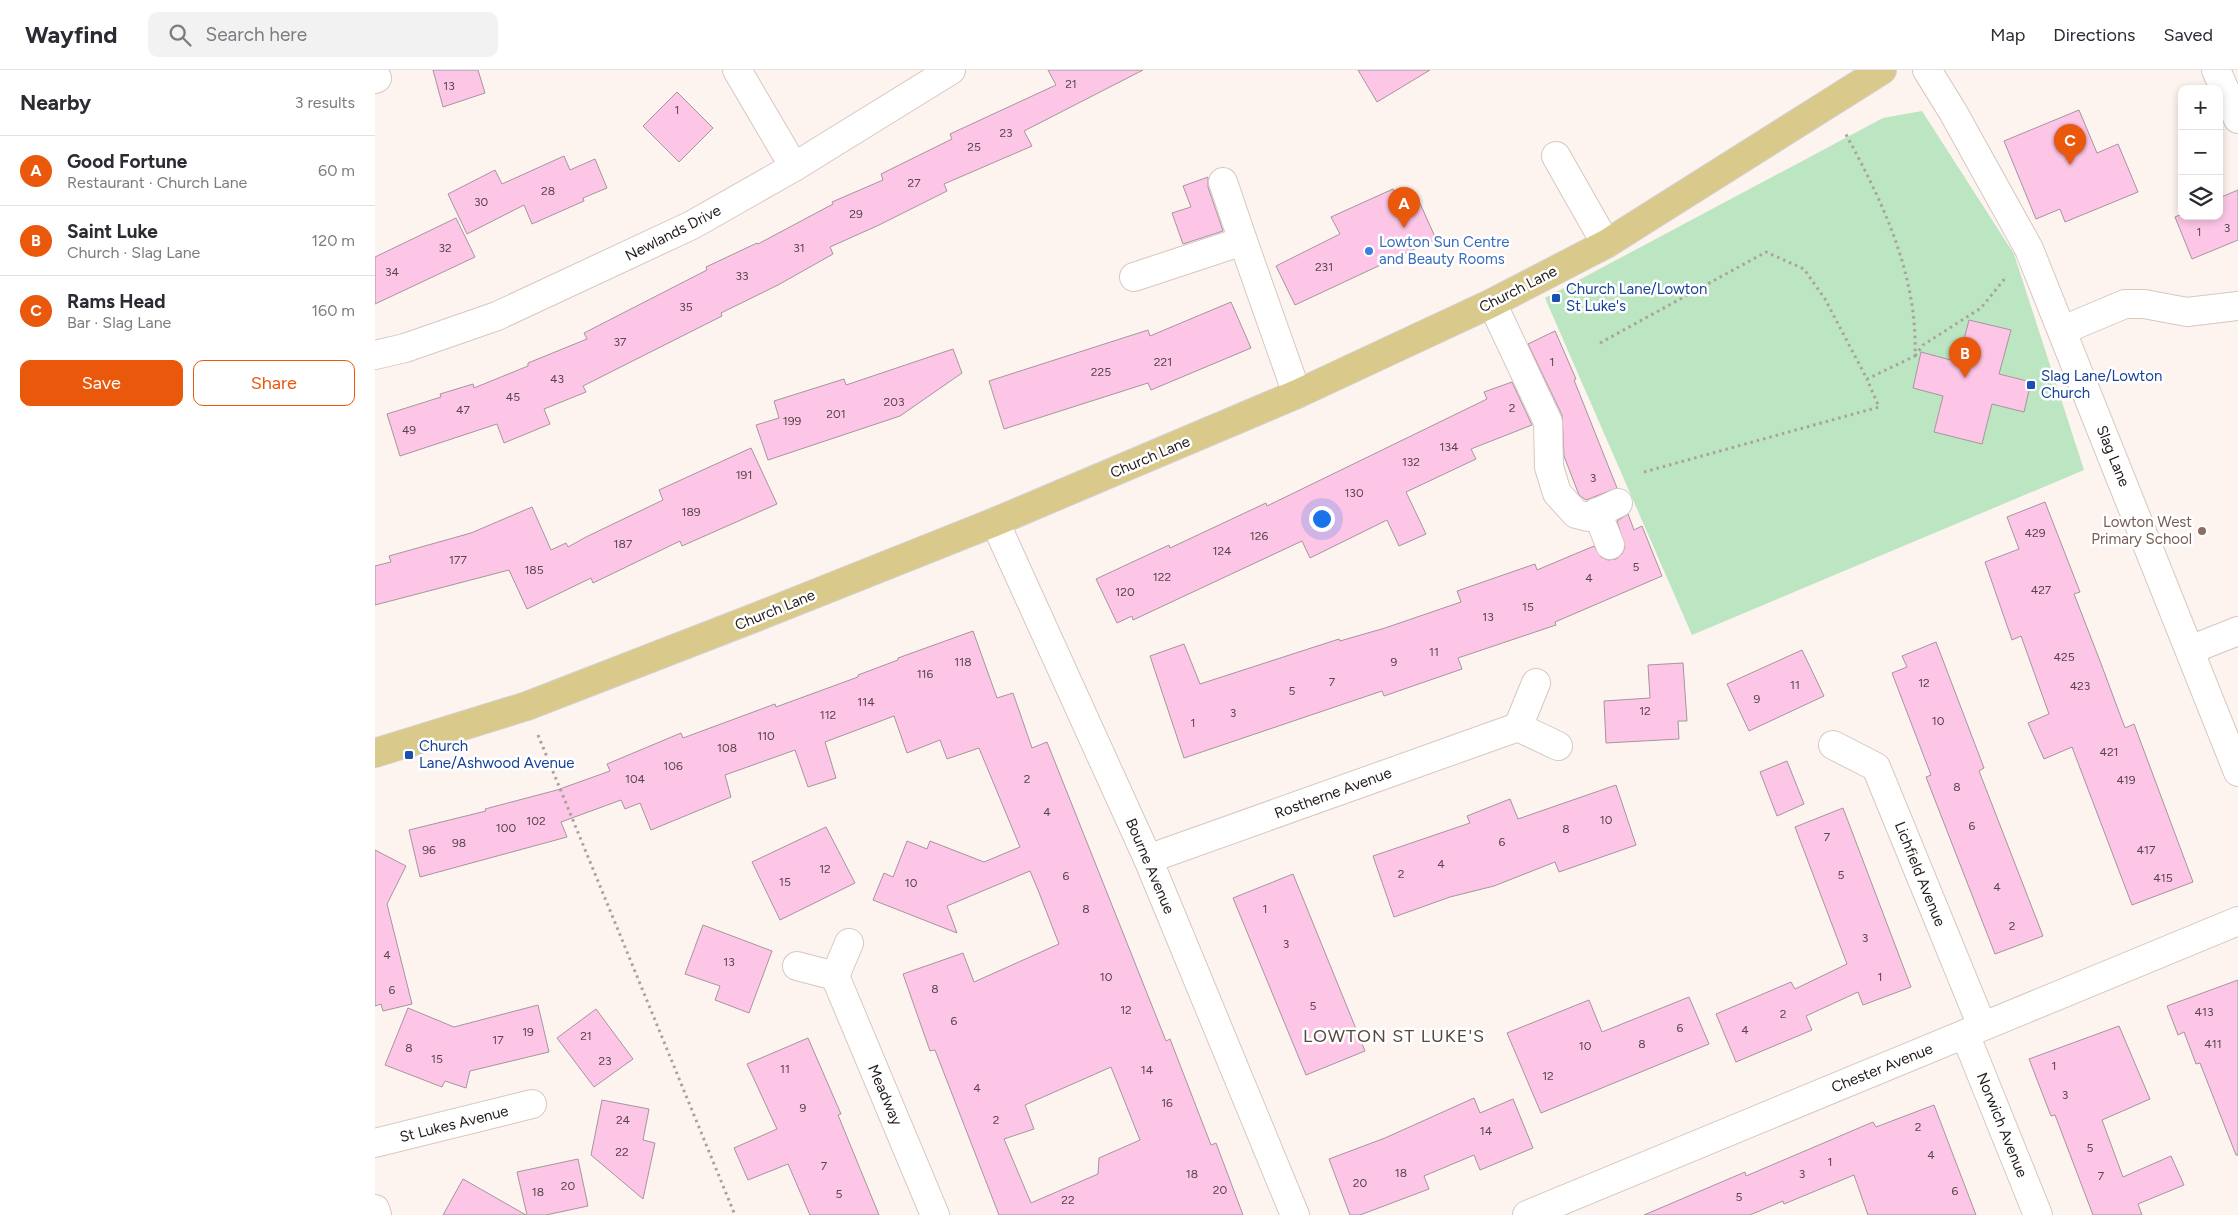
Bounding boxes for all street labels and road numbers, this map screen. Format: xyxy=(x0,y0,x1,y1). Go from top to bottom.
street label: Newlands Drive xyxy=(622,201,724,265)
street label: Church Lane xyxy=(1476,262,1560,316)
street label: Slag Lane xyxy=(2093,423,2133,489)
street label: Church Lane xyxy=(1107,432,1193,482)
street label: Church Lane xyxy=(732,586,818,634)
street label: Rostherne Avenue xyxy=(1272,763,1394,823)
street label: Bourne Avenue xyxy=(1122,815,1178,917)
street label: Lichfield Avenue xyxy=(1891,819,1949,929)
street label: Chester Avenue xyxy=(1829,1039,1935,1097)
street label: Meadway xyxy=(864,1062,906,1128)
street label: Norwich Avenue xyxy=(1973,1070,2031,1180)
street label: St Lukes Avenue xyxy=(398,1102,510,1146)

